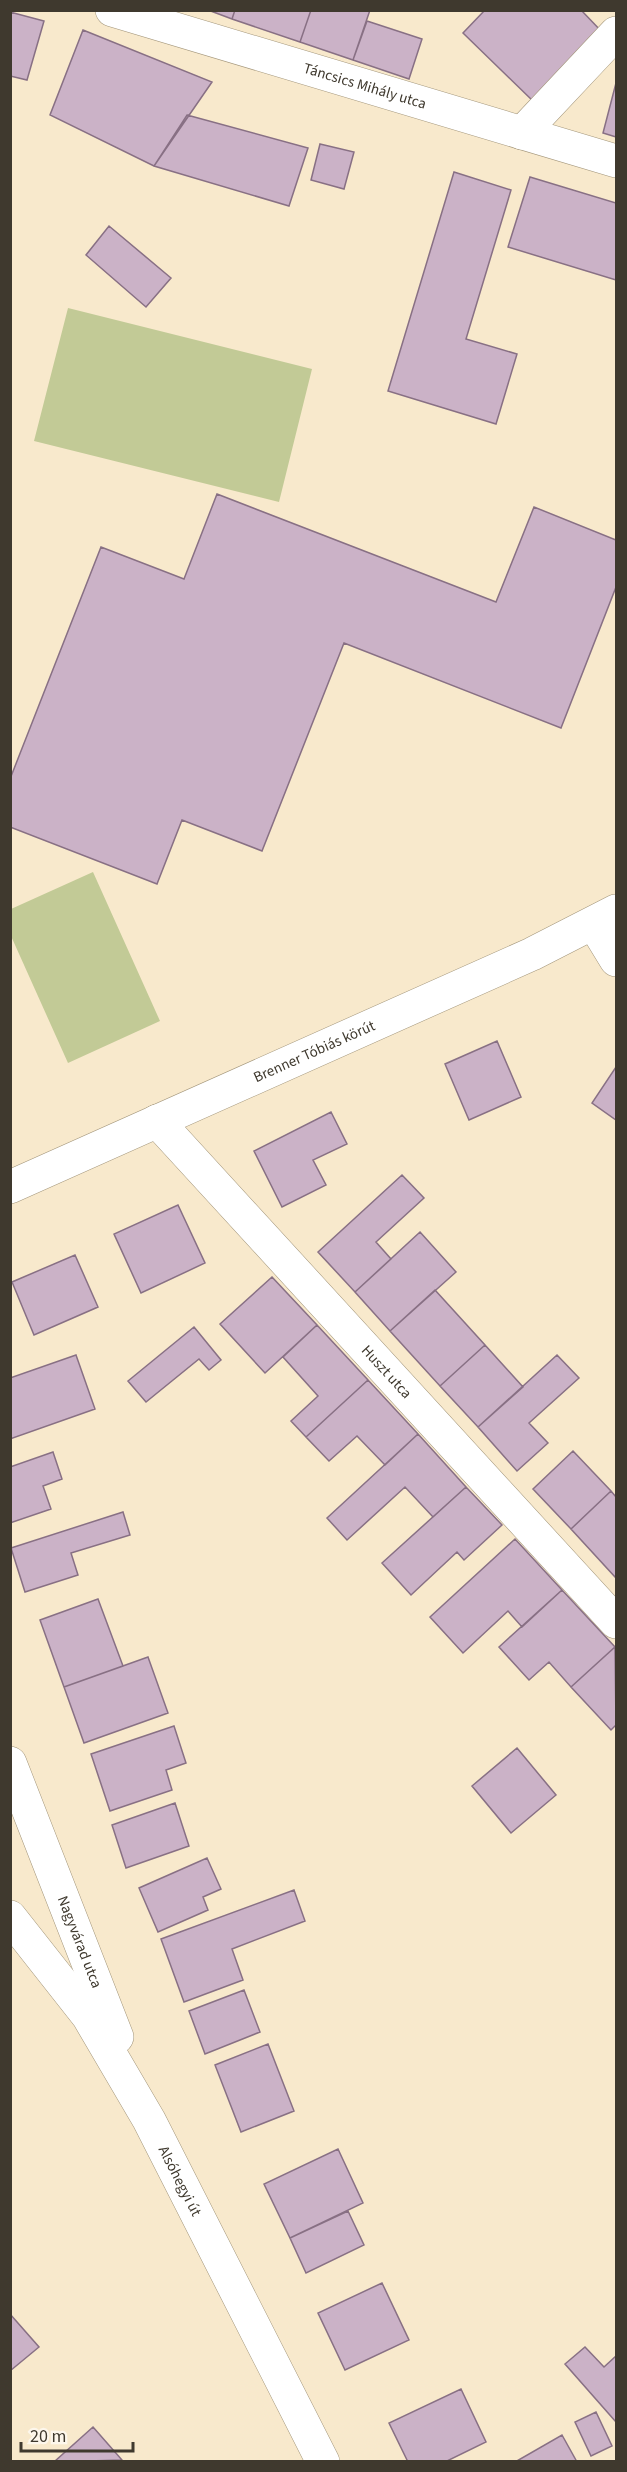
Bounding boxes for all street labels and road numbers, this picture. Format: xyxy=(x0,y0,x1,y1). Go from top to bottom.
street label: Táncsics Mihály utca xyxy=(301,58,429,115)
street label: Brenner Tóbiás körút xyxy=(250,1015,379,1088)
street label: Huszt utca xyxy=(356,1341,416,1403)
street label: Nagyvárad utca xyxy=(52,1893,107,1991)
street label: Alsóhegyi út xyxy=(153,2142,206,2220)

